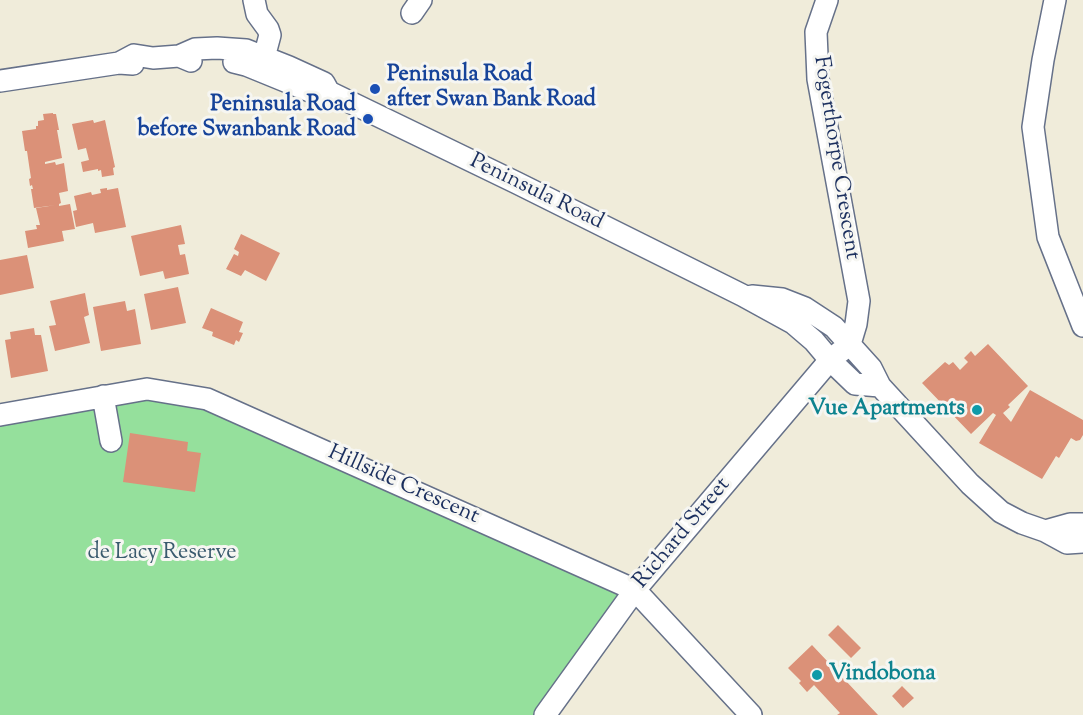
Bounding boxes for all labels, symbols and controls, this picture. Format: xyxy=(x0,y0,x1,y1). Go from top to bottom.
street label: Fogerthorpe Crescent xyxy=(806,54,864,262)
place label: Peninsula Road after Swan Bank Road xyxy=(387,63,596,114)
marker: Peninsula Road after Swan Bank Road xyxy=(368,82,382,96)
place label: Peninsula Road before Swanbank Road xyxy=(138,93,356,144)
marker: Peninsula Road before Swanbank Road xyxy=(361,112,375,126)
street label: Peninsula Road xyxy=(465,149,607,237)
place label: Vue Apartments xyxy=(808,397,965,423)
marker: Vue Apartments xyxy=(970,403,984,417)
street label: Hillside Crescent xyxy=(323,441,483,531)
street label: Richard Street xyxy=(629,473,737,595)
park label: de Lacy Reserve xyxy=(88,541,236,567)
place label: Vindobona xyxy=(829,662,936,688)
marker: Vindobona xyxy=(810,668,824,682)

